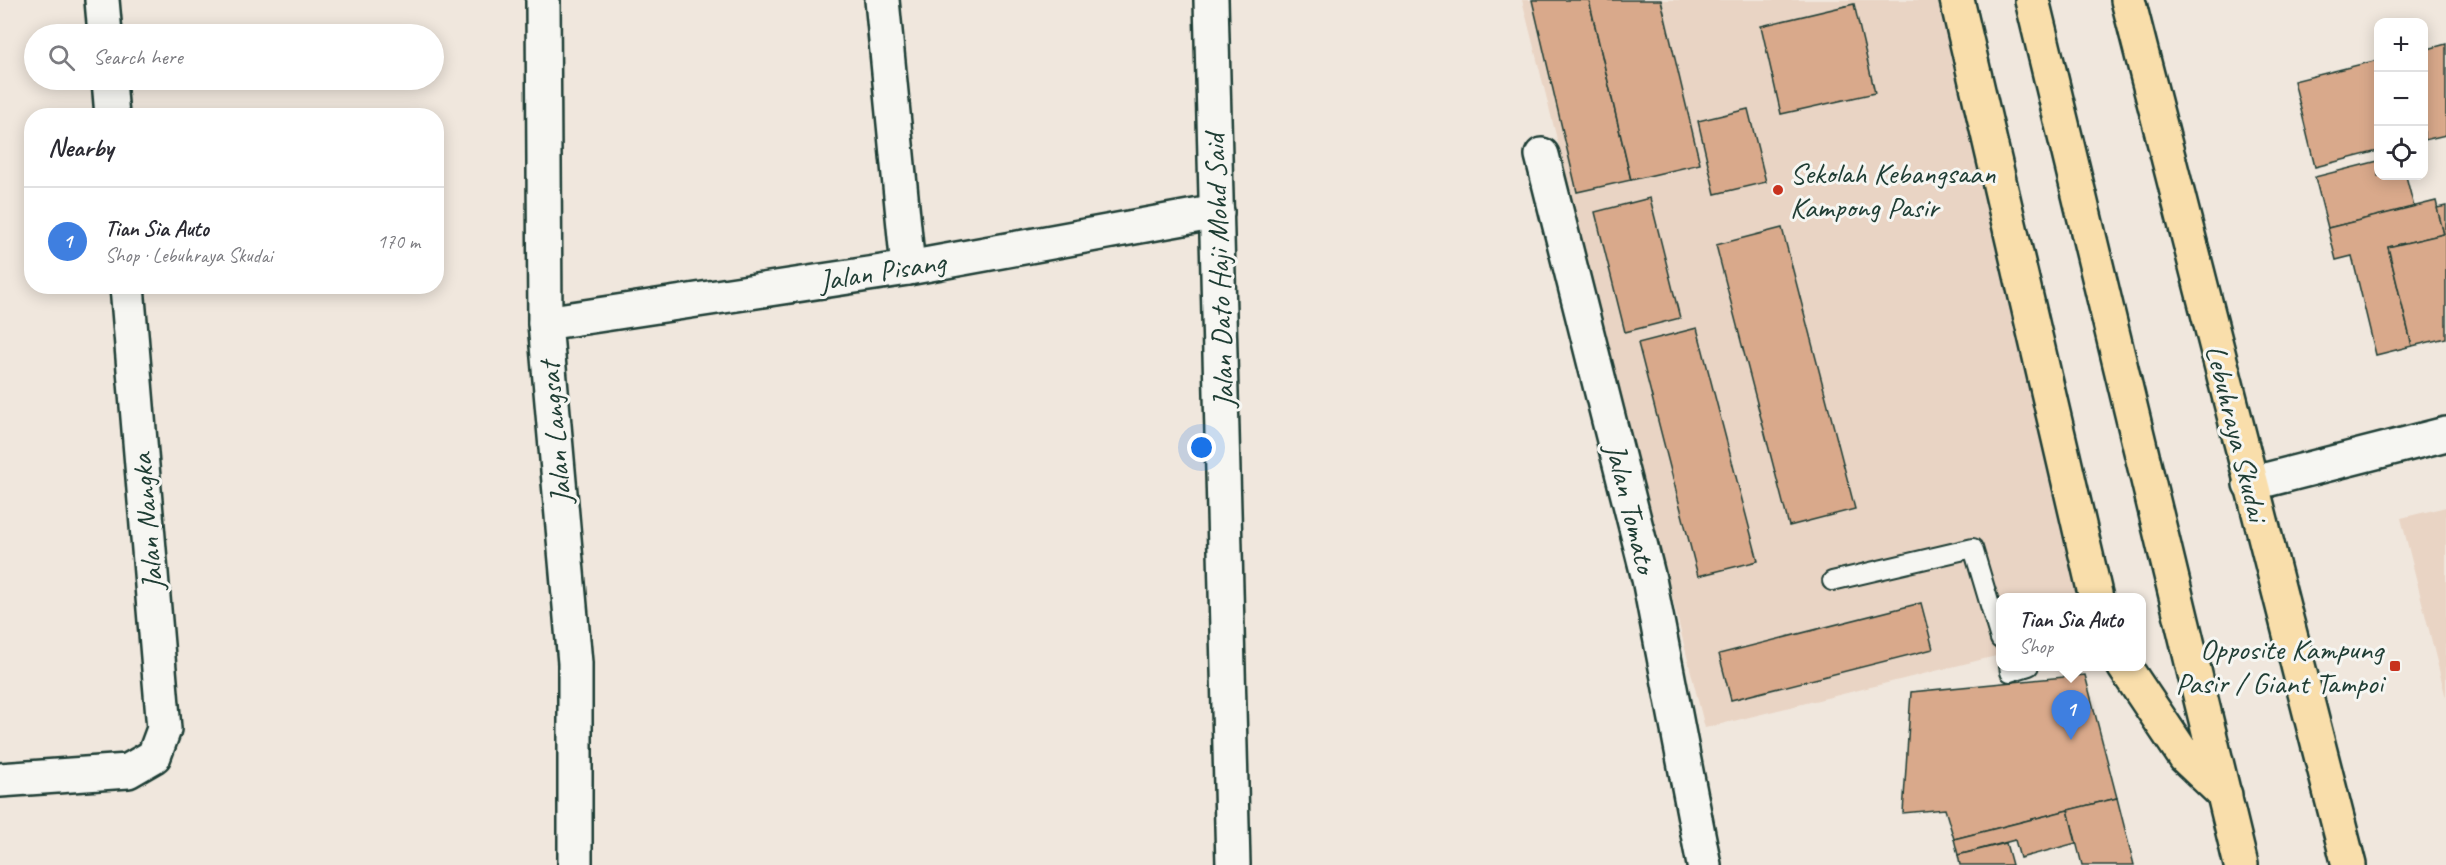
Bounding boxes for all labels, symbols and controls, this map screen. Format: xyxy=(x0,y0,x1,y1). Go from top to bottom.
map controls xyxy=(2374,18,2428,180)
button: + xyxy=(2374,18,2428,72)
search box xyxy=(24,24,444,90)
icon: search xyxy=(45,41,78,74)
text: Search here xyxy=(93,43,183,71)
button: − xyxy=(2374,72,2428,126)
button: locate xyxy=(2374,126,2428,180)
street label: Jalan Dato Haji Mohd Said xyxy=(1195,129,1243,411)
text: Nearby xyxy=(48,131,113,164)
place label: Sekolah Kebangsaan Kampong Pasir xyxy=(1790,154,1996,226)
marker: Sekolah Kebangsaan Kampong Pasir xyxy=(1771,183,1785,197)
text: Tian Sia Auto xyxy=(105,215,209,243)
text: 1 xyxy=(63,229,72,254)
text: 170 m xyxy=(377,229,420,254)
street label: Jalan Pisang xyxy=(814,242,950,300)
text: Shop · Lebuhraya Skudai xyxy=(105,243,272,268)
street label: Lebuhraya Skudai xyxy=(2197,341,2278,528)
street label: Jalan Langsat xyxy=(530,356,580,508)
your location xyxy=(1187,433,1216,462)
street label: Jalan Tomato xyxy=(1596,437,1666,580)
street label: Jalan Nangka xyxy=(122,450,172,594)
popup xyxy=(1996,593,2146,671)
text: Tian Sia Auto xyxy=(2019,606,2123,634)
place label: Opposite Kampung Pasir / Giant Tampoi xyxy=(2175,630,2386,702)
text: Shop xyxy=(2019,634,2053,659)
marker: Opposite Kampung Pasir / Giant Tampoi xyxy=(2388,659,2402,673)
pin: 1 xyxy=(2052,690,2090,740)

